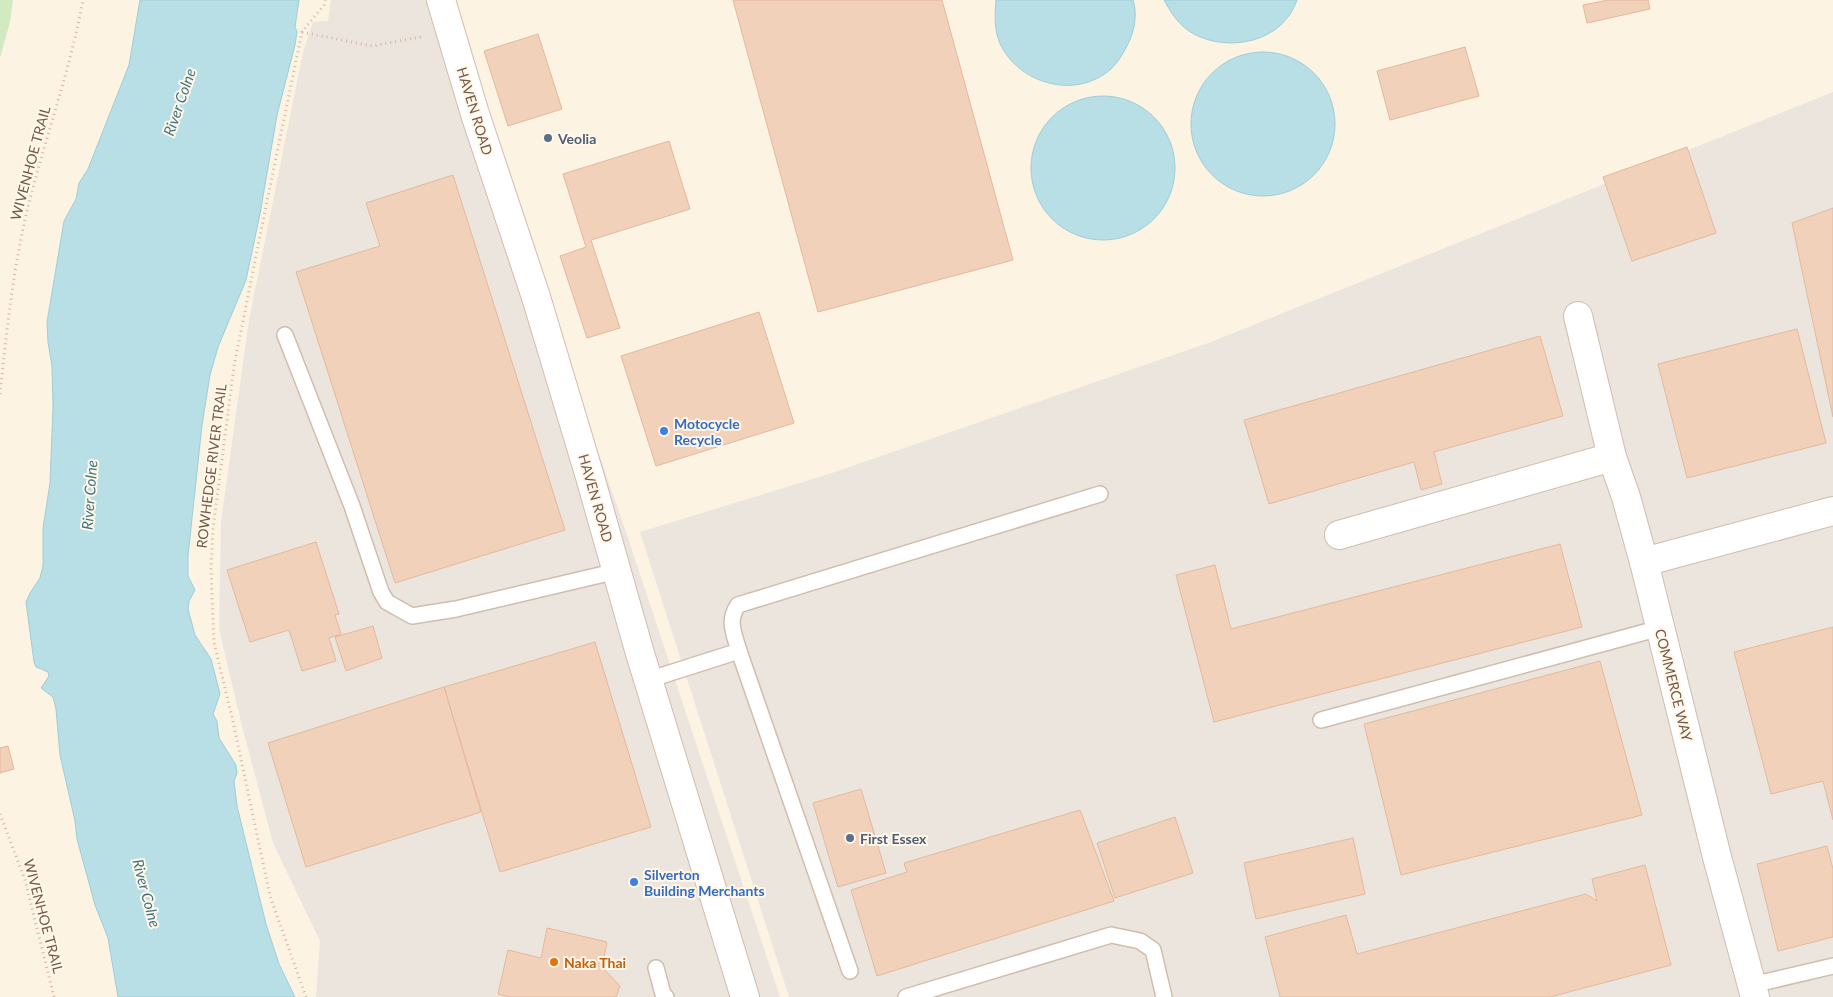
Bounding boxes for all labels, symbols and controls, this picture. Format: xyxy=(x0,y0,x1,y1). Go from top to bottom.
street label: HAVEN ROAD xyxy=(454,65,496,157)
water label: River Colne xyxy=(159,66,199,138)
street label: WIVENHOE TRAIL xyxy=(7,104,53,222)
place label: Veolia xyxy=(557,130,596,147)
marker: Veolia xyxy=(542,132,554,144)
street label: ROWHEDGE RIVER TRAIL xyxy=(192,383,230,549)
place label: Motocycle Recycle xyxy=(674,415,740,448)
marker: Motocycle Recycle xyxy=(658,425,670,437)
street label: HAVEN ROAD xyxy=(575,452,617,544)
water label: River Colne xyxy=(78,459,100,531)
street label: COMMERCE WAY xyxy=(1652,627,1696,743)
place label: First Essex xyxy=(860,830,927,847)
marker: First Essex xyxy=(844,832,856,844)
street label: WIVENHOE TRAIL xyxy=(21,857,67,975)
water label: River Colne xyxy=(129,857,165,929)
place label: Silverton Building Merchants xyxy=(644,866,765,899)
marker: Silverton Building Merchants xyxy=(628,876,640,888)
place label: Naka Thai xyxy=(564,954,626,971)
marker: Naka Thai xyxy=(548,956,560,968)

